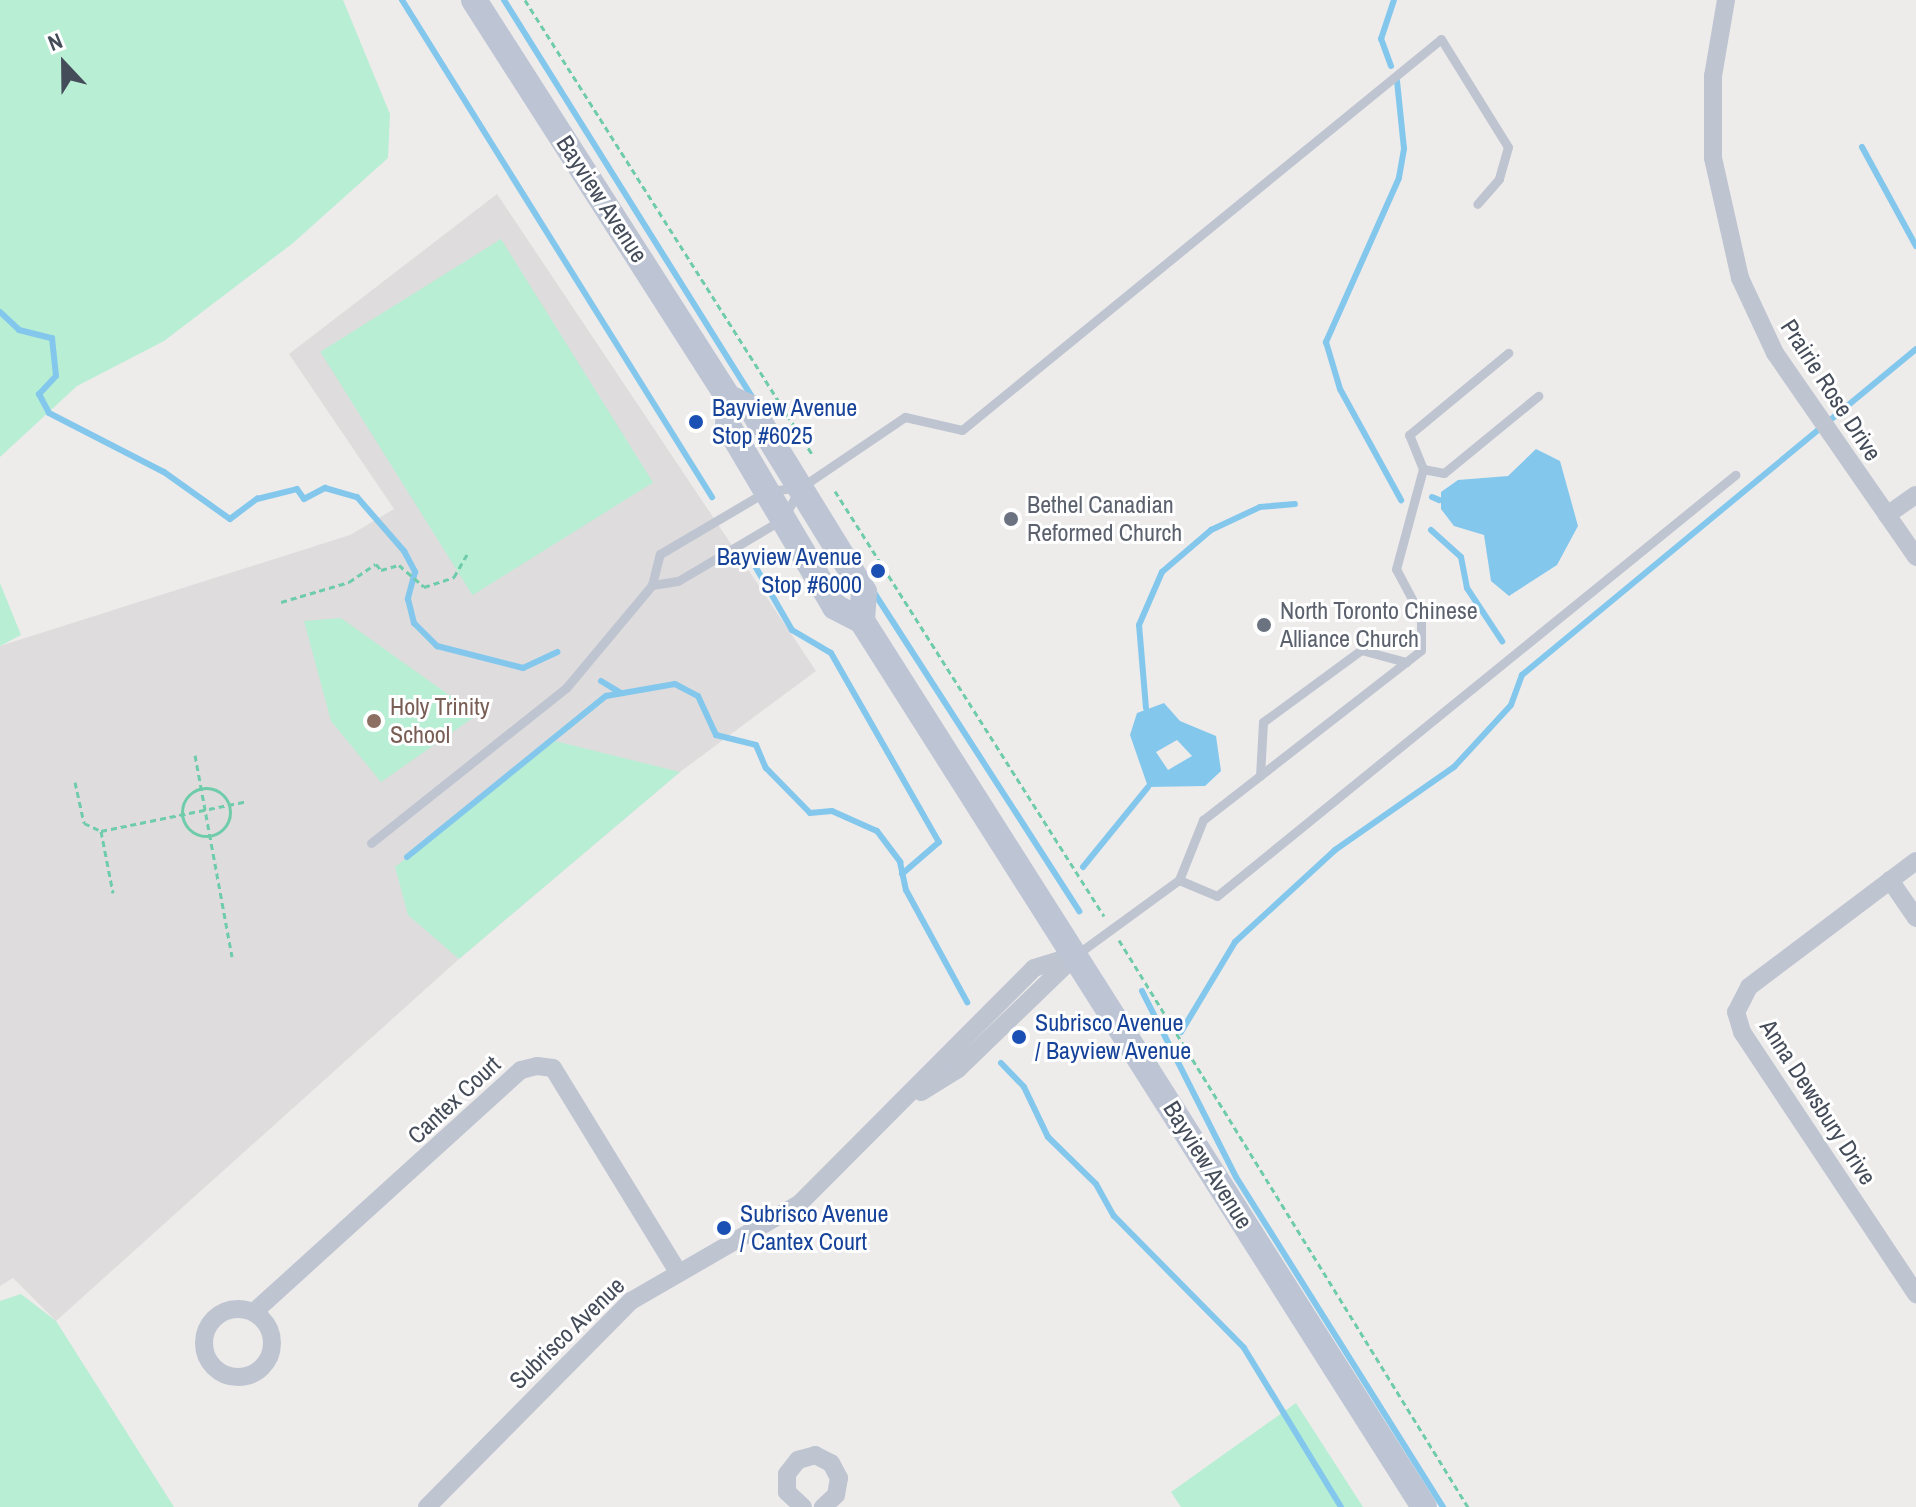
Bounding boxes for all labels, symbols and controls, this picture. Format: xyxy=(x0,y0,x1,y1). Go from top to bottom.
north arrow xyxy=(24,24,104,104)
text: N xyxy=(43,25,67,58)
street label: Bayview Avenue xyxy=(550,130,654,268)
street label: Prairie Rose Drive xyxy=(1775,314,1887,466)
place label: Bayview Avenue Stop #6025 xyxy=(712,394,858,450)
marker: Bayview Avenue Stop #6025 xyxy=(687,413,705,431)
place label: Bethel Canadian Reformed Church xyxy=(1027,491,1182,547)
marker: Bethel Canadian Reformed Church xyxy=(1002,510,1020,528)
place label: Bayview Avenue Stop #6000 xyxy=(716,543,862,599)
marker: Bayview Avenue Stop #6000 xyxy=(869,562,887,580)
place label: North Toronto Chinese Alliance Church xyxy=(1280,597,1478,653)
marker: North Toronto Chinese Alliance Church xyxy=(1255,616,1273,634)
place label: Holy Trinity School xyxy=(390,693,490,749)
marker: Holy Trinity School xyxy=(365,712,383,730)
place label: Subrisco Avenue / Bayview Avenue xyxy=(1035,1009,1192,1065)
street label: Anna Dewsbury Drive xyxy=(1754,1014,1882,1190)
marker: Subrisco Avenue / Bayview Avenue xyxy=(1010,1028,1028,1046)
street label: Cantex Court xyxy=(402,1050,506,1150)
street label: Bayview Avenue xyxy=(1157,1095,1259,1235)
place label: Subrisco Avenue / Cantex Court xyxy=(740,1200,890,1256)
marker: Subrisco Avenue / Cantex Court xyxy=(715,1219,733,1237)
street label: Subrisco Avenue xyxy=(503,1271,631,1395)

